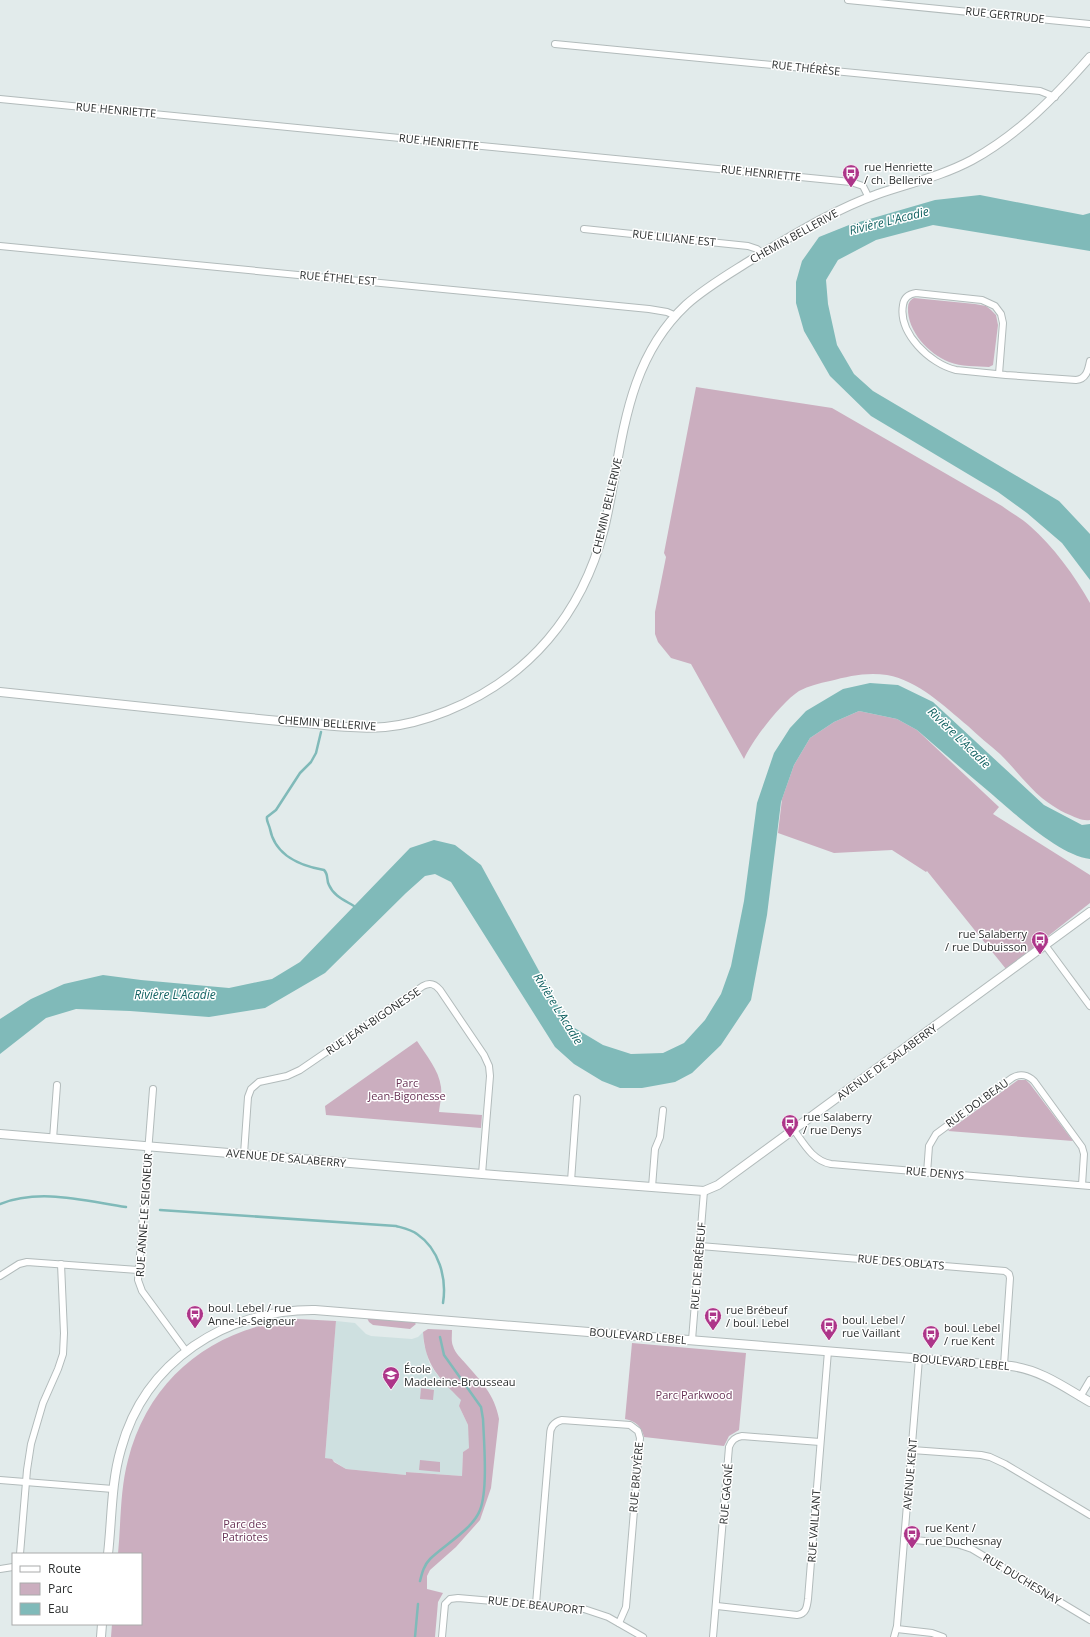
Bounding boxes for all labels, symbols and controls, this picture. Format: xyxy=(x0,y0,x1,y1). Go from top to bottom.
street label: RUE GERTRUDE xyxy=(965,3,1045,26)
street label: RUE THÉRÈSE xyxy=(771,56,841,79)
street label: RUE HENRIETTE xyxy=(75,99,157,120)
street label: RUE HENRIETTE xyxy=(398,130,480,153)
place label: rue Henriette / ch. Bellerive xyxy=(864,159,933,187)
street label: RUE HENRIETTE xyxy=(720,161,802,184)
bus stop icon: rue Henriette / ch. Bellerive xyxy=(841,163,861,188)
water label: Rivière L'Acadie xyxy=(847,202,930,239)
street label: CHEMIN BELLERIVE xyxy=(747,205,841,266)
street label: RUE LILIANE EST xyxy=(632,226,717,249)
street label: RUE ÉTHEL EST xyxy=(299,267,377,288)
street label: CHEMIN BELLERIVE xyxy=(588,456,625,556)
water label: Rivière L'Acadie xyxy=(924,703,995,772)
street label: CHEMIN BELLERIVE xyxy=(277,712,377,733)
place label: rue Salaberry / rue Dubuisson xyxy=(945,926,1027,954)
bus stop icon: rue Salaberry / rue Dubuisson xyxy=(1030,930,1050,955)
water label: Rivière L'Acadie xyxy=(530,970,587,1048)
street label: RUE JEAN-BIGONESSE xyxy=(323,983,423,1058)
water label: Rivière L'Acadie xyxy=(134,986,216,1003)
street label: AVENUE DE SALABERRY xyxy=(834,1020,941,1103)
park label: Parc Jean-Bigonesse xyxy=(367,1075,446,1103)
street label: RUE DOLBEAU xyxy=(942,1075,1011,1130)
place label: rue Salaberry / rue Denys xyxy=(803,1109,872,1137)
bus stop icon: rue Salaberry / rue Denys xyxy=(780,1113,800,1138)
street label: AVENUE DE SALABERRY xyxy=(225,1145,348,1170)
street label: RUE ANNE-LE SEIGNEUR xyxy=(132,1152,155,1277)
street label: RUE DENYS xyxy=(905,1162,965,1183)
street label: RUE DE BRÉBEUF xyxy=(686,1221,709,1310)
street label: RUE DES OBLATS xyxy=(857,1250,945,1273)
place label: boul. Lebel / rue Anne-le-Seigneur xyxy=(208,1300,296,1328)
place label: rue Brébeuf / boul. Lebel xyxy=(726,1302,789,1330)
bus stop icon: boul. Lebel / rue Anne-le-Seigneur xyxy=(185,1304,205,1329)
bus stop icon: rue Brébeuf / boul. Lebel xyxy=(703,1306,723,1331)
place label: boul. Lebel / rue Vaillant xyxy=(842,1312,905,1340)
bus stop icon: boul. Lebel / rue Vaillant xyxy=(819,1316,839,1341)
place label: boul. Lebel / rue Kent xyxy=(944,1320,1000,1348)
street label: BOULEVARD LEBEL xyxy=(589,1324,688,1347)
bus stop icon: boul. Lebel / rue Kent xyxy=(921,1324,941,1349)
street label: BOULEVARD LEBEL xyxy=(912,1350,1011,1373)
place label: École Madeleine-Brousseau xyxy=(404,1361,516,1389)
school or university icon: École Madeleine-Brousseau xyxy=(381,1365,401,1390)
park label: Parc Parkwood xyxy=(656,1387,732,1402)
street label: AVENUE KENT xyxy=(899,1437,920,1511)
street label: RUE BRUYÈRE xyxy=(625,1441,646,1513)
street label: RUE GAGNÉ xyxy=(715,1463,736,1525)
street label: RUE VAILLANT xyxy=(803,1489,824,1563)
park label: Parc des Patriotes xyxy=(222,1516,268,1544)
place label: rue Kent / rue Duchesnay xyxy=(925,1520,1002,1548)
bus stop icon: rue Kent / rue Duchesnay xyxy=(902,1524,922,1549)
street label: RUE DUCHESNAY xyxy=(981,1549,1065,1608)
legend xyxy=(12,1553,142,1625)
text: Route xyxy=(48,1560,81,1577)
text: Parc xyxy=(48,1580,73,1597)
street label: RUE DE BEAUPORT xyxy=(487,1592,585,1617)
text: Eau xyxy=(48,1600,69,1617)

